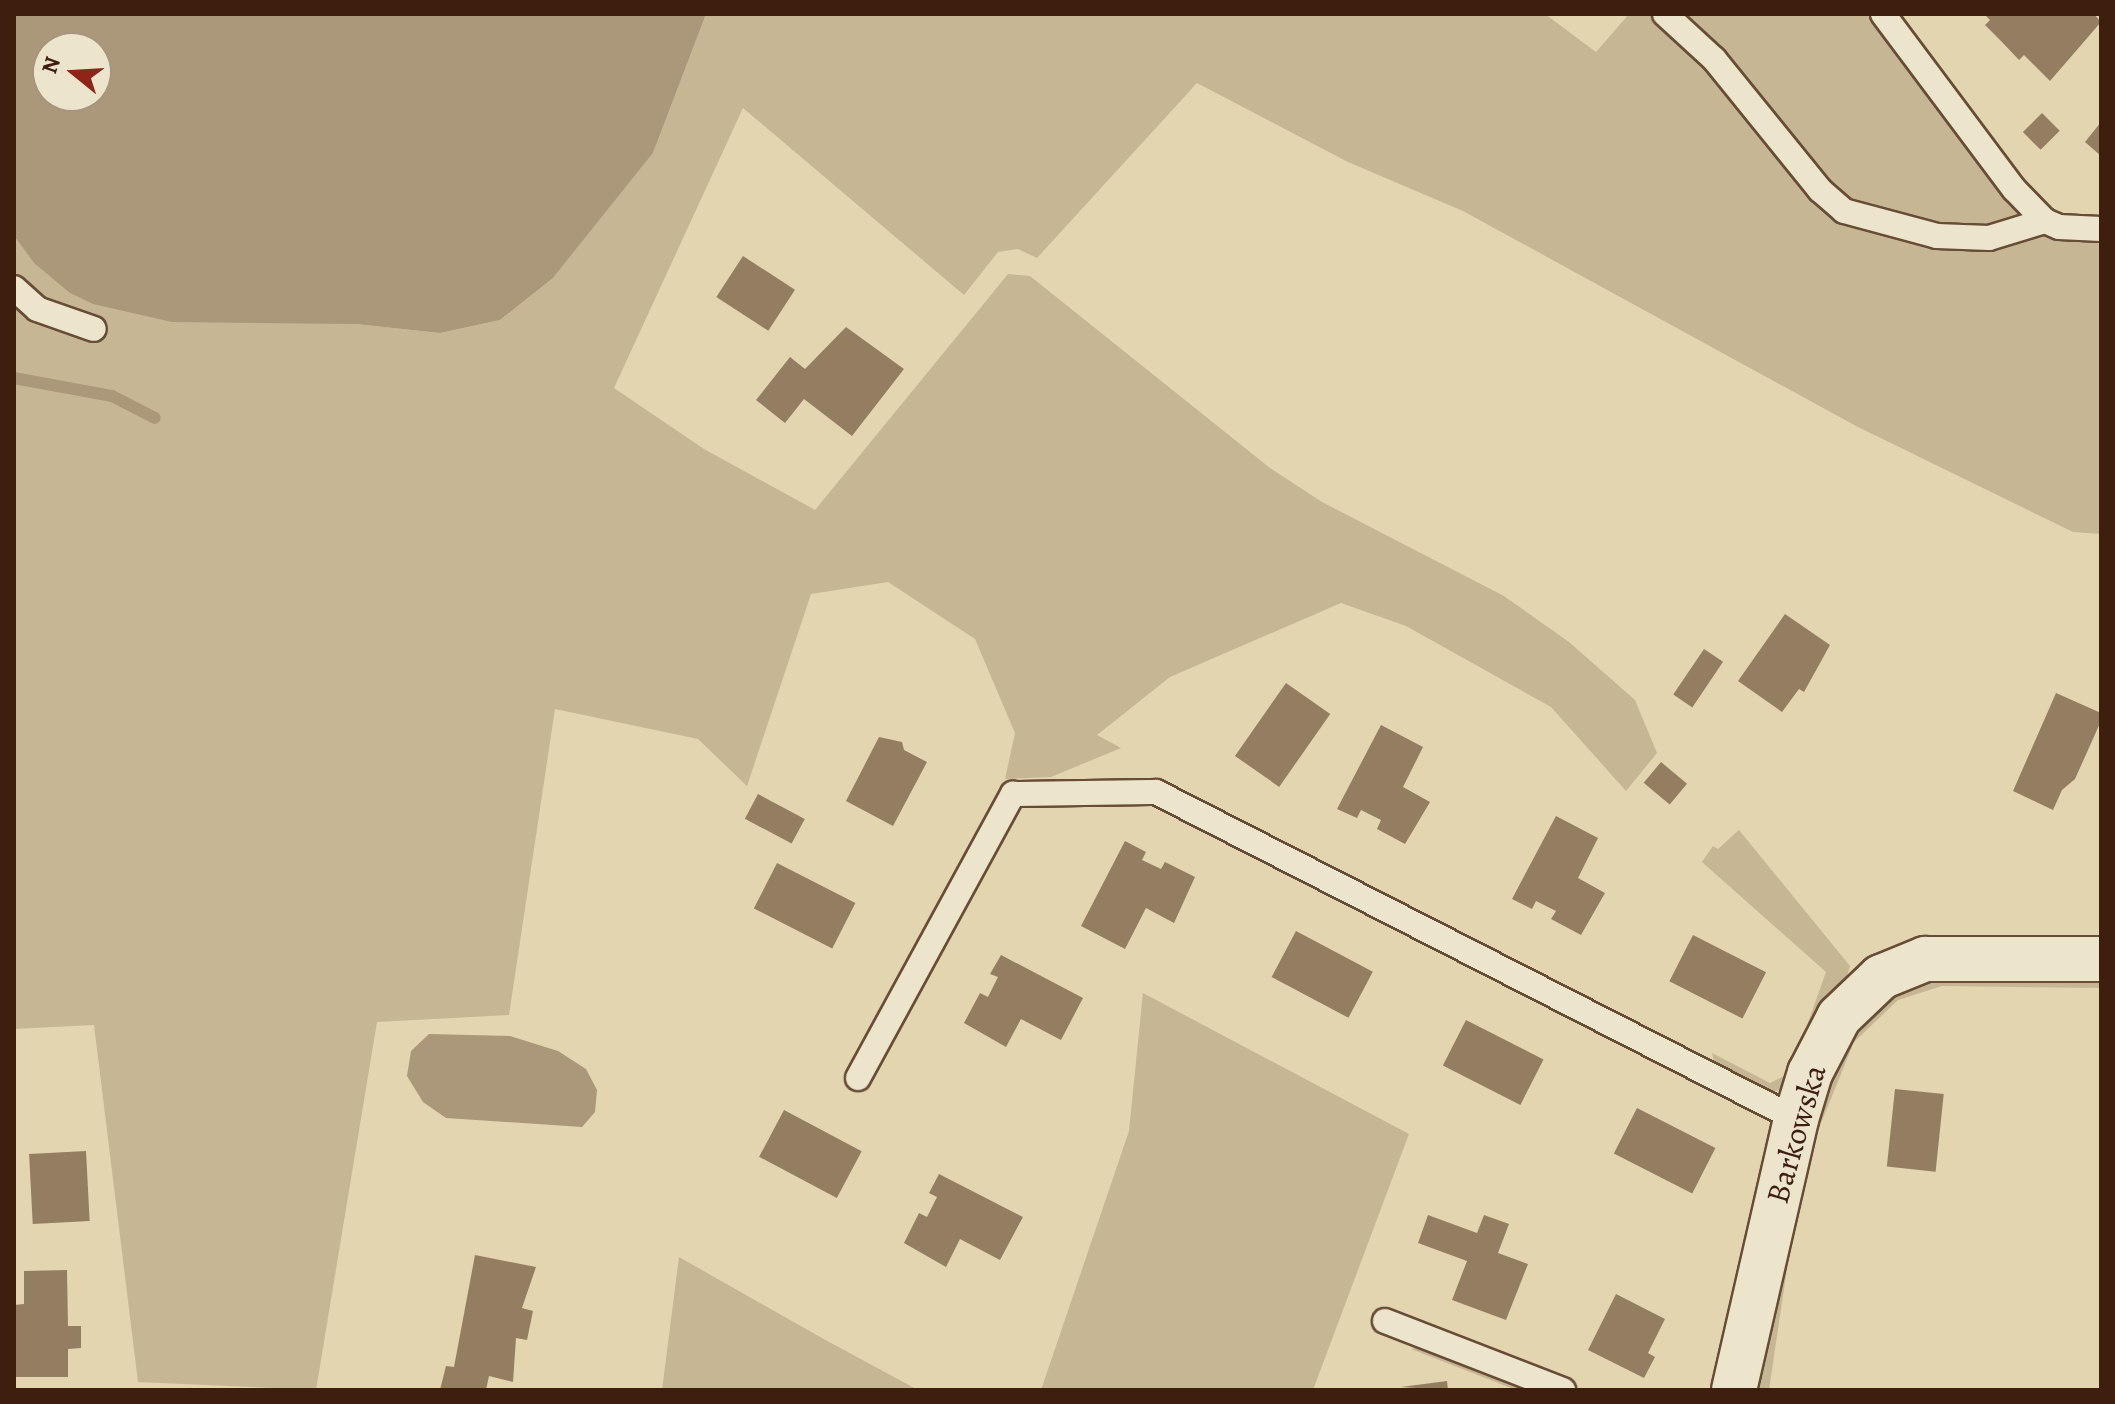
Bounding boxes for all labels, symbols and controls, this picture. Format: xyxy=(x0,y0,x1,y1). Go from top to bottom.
north arrow xyxy=(32,32,112,112)
text: N xyxy=(34,53,68,77)
street label: Barkowska xyxy=(1758,1060,1834,1208)

